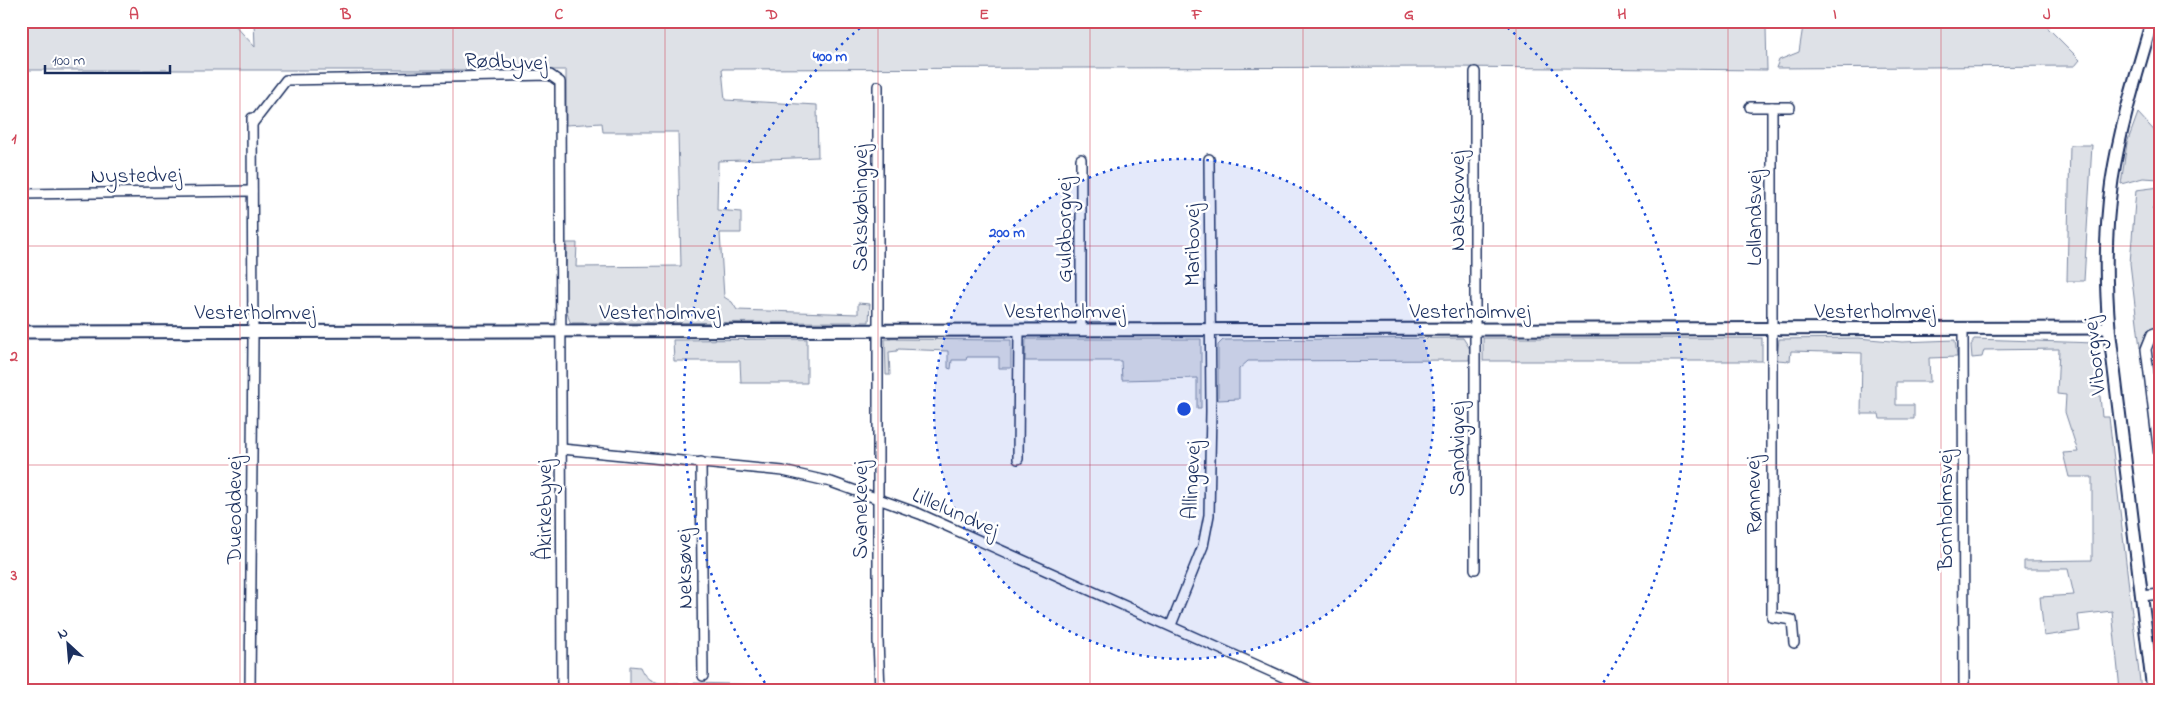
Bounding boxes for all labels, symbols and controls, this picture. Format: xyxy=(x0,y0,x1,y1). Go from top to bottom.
text: A xyxy=(129,3,139,27)
text: B xyxy=(340,3,352,27)
text: C xyxy=(555,3,564,27)
text: D xyxy=(765,3,778,27)
text: E xyxy=(979,3,989,27)
text: F xyxy=(1191,3,1203,27)
text: G xyxy=(1404,3,1414,27)
text: H xyxy=(1617,3,1627,27)
text: I xyxy=(1833,3,1837,27)
text: J xyxy=(2043,3,2051,27)
scale bar xyxy=(45,42,170,74)
street label: Rødbyvej xyxy=(464,46,549,81)
text: 400 m xyxy=(812,46,848,68)
text: 100 m xyxy=(52,50,85,72)
text: 1 xyxy=(11,127,17,151)
street label: Sakskøbingvej xyxy=(846,144,879,272)
street label: Nakskovvej xyxy=(1443,150,1475,251)
street label: Nystedvej xyxy=(90,160,183,195)
street label: Lollandsvej xyxy=(1740,169,1772,266)
street label: Guldborgvej xyxy=(1050,177,1083,283)
street label: Maribovej xyxy=(1178,203,1210,286)
text: 200 m xyxy=(988,222,1025,244)
street label: Vesterholmvej xyxy=(1004,297,1126,329)
street label: Vesterholmvej xyxy=(1409,297,1531,329)
street label: Vesterholmvej xyxy=(1814,297,1936,329)
street label: Vesterholmvej xyxy=(194,298,316,330)
street label: Vesterholmvej xyxy=(599,298,721,330)
street label: Viborgvej xyxy=(2076,314,2117,397)
text: 2 xyxy=(9,345,18,369)
centre of rings xyxy=(1175,400,1193,418)
street label: Sandvigvej xyxy=(1443,401,1476,496)
street label: Allingevej xyxy=(1175,439,1212,520)
street label: Bornholmsvej xyxy=(1931,449,1963,571)
street label: Dueoddevej xyxy=(220,455,252,565)
street label: Rønnevej xyxy=(1738,455,1772,535)
street label: Åkirkebyvej xyxy=(530,459,563,560)
street label: Svanekevej xyxy=(846,460,878,559)
street label: Lillelundvej xyxy=(906,480,1004,547)
street label: Neksøvej xyxy=(669,528,703,609)
text: 3 xyxy=(10,564,18,588)
north arrow xyxy=(42,618,92,668)
text: N xyxy=(54,622,72,645)

